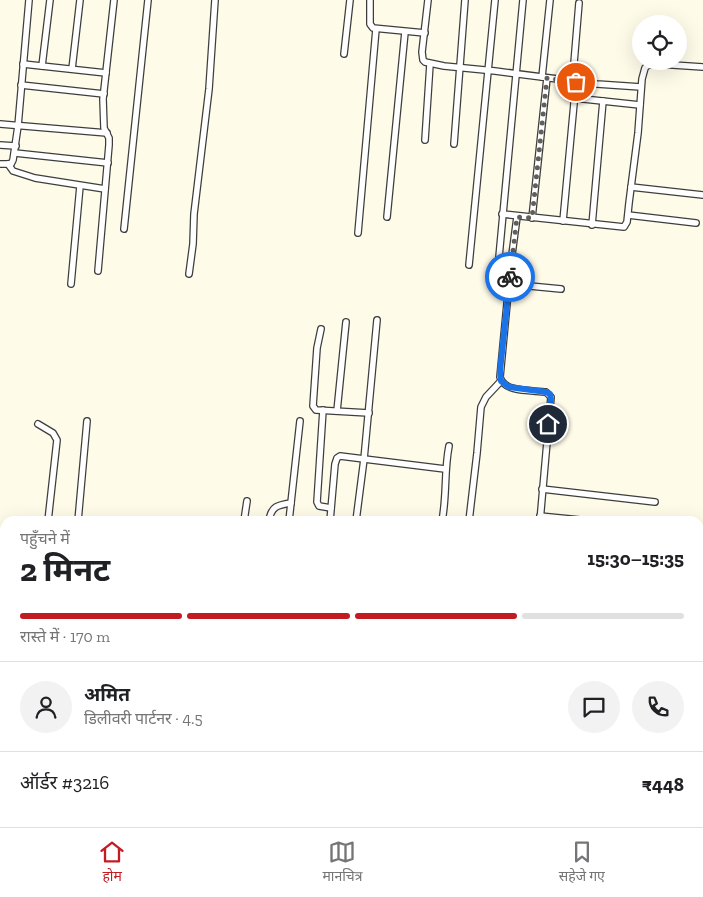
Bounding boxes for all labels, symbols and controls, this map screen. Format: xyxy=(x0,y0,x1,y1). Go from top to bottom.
map controls xyxy=(632,15,687,70)
button: locate xyxy=(632,15,687,70)
pin xyxy=(555,61,597,103)
icon: bag xyxy=(562,68,590,96)
courier xyxy=(485,252,535,302)
icon: bike xyxy=(496,263,524,291)
pin xyxy=(527,403,569,445)
icon: home xyxy=(534,410,562,438)
text: पहुँचने में xyxy=(20,529,70,548)
text: 15:30–15:35 xyxy=(587,547,684,570)
text: 2 मिनट xyxy=(20,551,110,589)
text: रास्ते में · 170 m xyxy=(20,627,110,646)
button: person xyxy=(20,681,72,733)
button: chat xyxy=(568,681,620,733)
button: phone xyxy=(632,681,684,733)
text: अमित xyxy=(84,683,130,706)
text: डिलीवरी पार्टनर · 4.5 xyxy=(84,709,203,728)
text: ऑर्डर #3216 xyxy=(20,771,109,794)
text: ₹448 xyxy=(642,773,684,796)
tab: होम xyxy=(98,838,126,887)
tab: मानचित्र xyxy=(322,838,362,887)
tab: सहेजे गए xyxy=(559,838,605,887)

